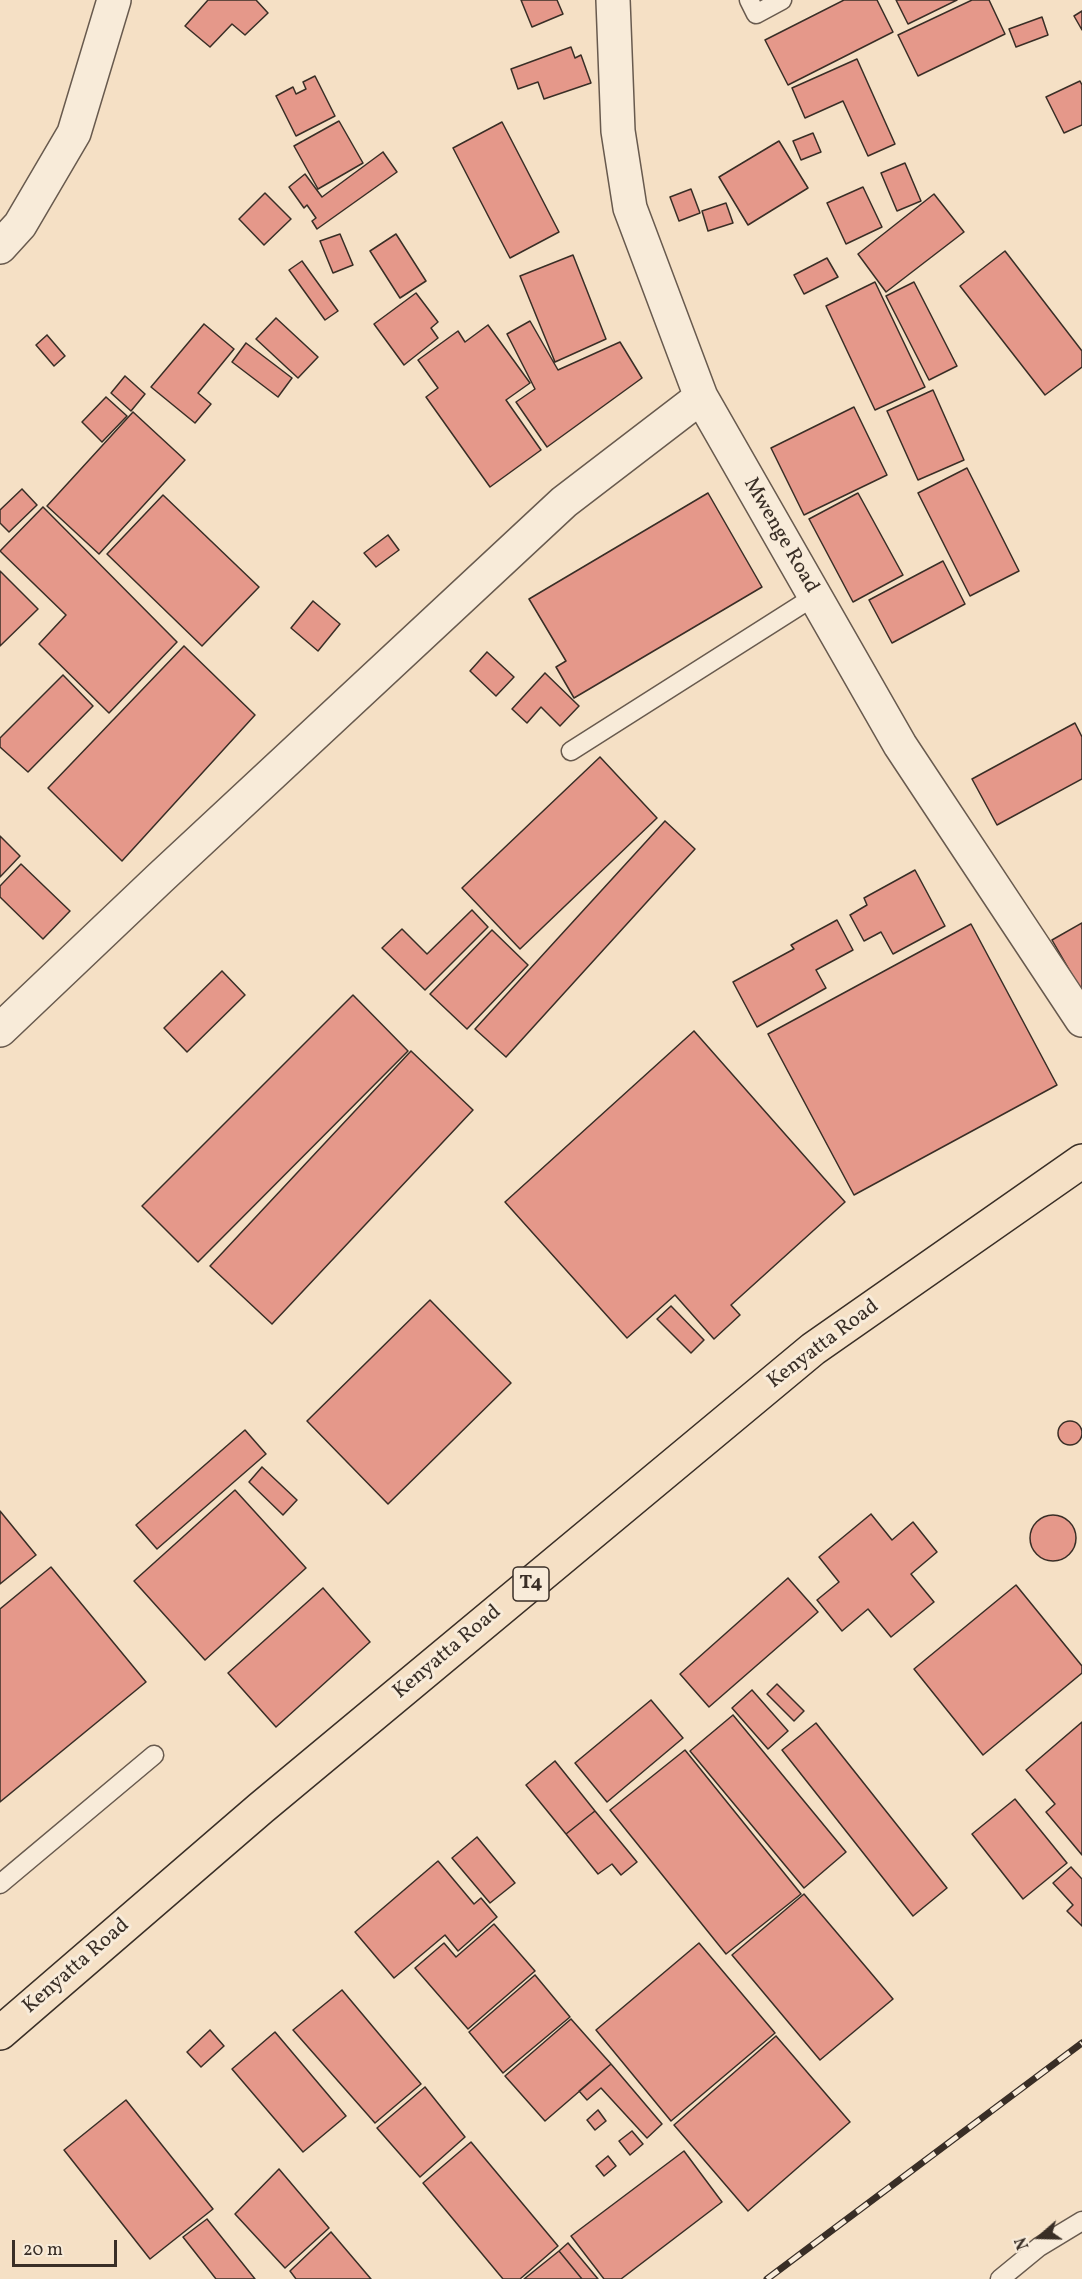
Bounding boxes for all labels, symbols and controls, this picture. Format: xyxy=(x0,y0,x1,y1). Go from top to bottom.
street label: Mwenge Road xyxy=(737,474,823,598)
street label: Kenyatta Road xyxy=(763,1295,885,1395)
road number: T4 xyxy=(513,1567,549,1601)
street label: Kenyatta Road xyxy=(389,1601,507,1705)
street label: Kenyatta Road xyxy=(18,1914,136,2020)
north arrow xyxy=(1010,2207,1070,2267)
scale bar xyxy=(15,2228,120,2266)
text: N xyxy=(1011,2234,1035,2252)
text: 20 m xyxy=(23,2238,63,2263)

